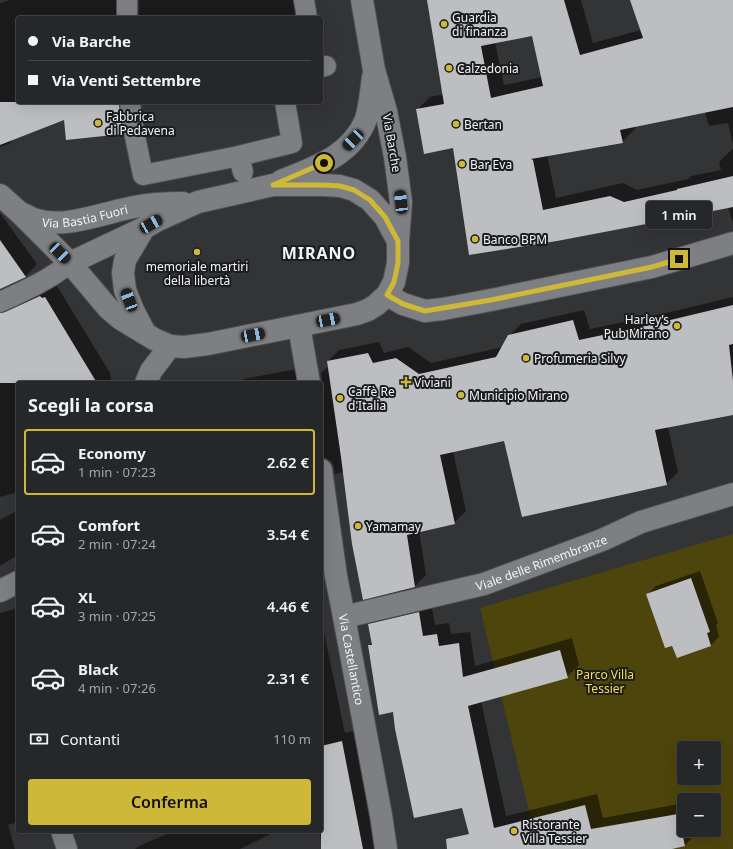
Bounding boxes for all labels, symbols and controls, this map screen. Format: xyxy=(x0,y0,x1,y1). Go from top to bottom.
place label: Guardia di finanza xyxy=(452,9,507,40)
marker: Guardia di finanza xyxy=(439,19,449,29)
text: Via Barche xyxy=(52,31,131,51)
place label: Calzedonia xyxy=(457,60,519,77)
marker: Calzedonia xyxy=(444,63,454,73)
text: Via Venti Settembre xyxy=(52,70,201,90)
place label: Fabbrica di Pedavena xyxy=(106,108,175,139)
street label: Via Barche xyxy=(378,112,406,174)
place label: Bertan xyxy=(464,116,502,133)
marker: Fabbrica di Pedavena xyxy=(93,118,103,128)
marker: Bertan xyxy=(451,119,461,129)
car xyxy=(340,127,366,153)
route start xyxy=(315,154,333,172)
place label: Bar Eva xyxy=(470,156,512,173)
marker: Bar Eva xyxy=(457,159,467,169)
car xyxy=(394,189,408,215)
street label: Via Bastia Fuori xyxy=(41,200,129,231)
callout: 1 min xyxy=(646,201,712,229)
text: 1 min xyxy=(661,206,697,224)
car xyxy=(138,213,164,235)
place label: Banco BPM xyxy=(483,231,547,248)
marker: Banco BPM xyxy=(470,234,480,244)
car xyxy=(47,240,73,266)
district label: MIRANO xyxy=(282,242,356,264)
marker: memoriale martiri della libertà xyxy=(192,247,202,257)
route end xyxy=(670,250,688,268)
place label: memoriale martiri della libertà xyxy=(146,258,248,289)
car xyxy=(119,287,139,313)
place label: Harley’s Pub Mirano xyxy=(604,311,669,342)
car xyxy=(315,312,341,328)
marker: Harley’s Pub Mirano xyxy=(672,321,682,331)
car xyxy=(240,327,266,343)
place label: Profumeria Silvy xyxy=(534,350,627,367)
marker: Profumeria Silvy xyxy=(521,353,531,363)
place label: Viviani xyxy=(414,374,451,391)
marker: Viviani xyxy=(401,377,411,387)
place label: Caffè Re d'Italia xyxy=(348,383,395,414)
place label: Municipio Mirano xyxy=(469,387,568,404)
marker: Municipio Mirano xyxy=(456,390,466,400)
text: Scegli la corsa xyxy=(28,393,154,417)
marker: Caffè Re d'Italia xyxy=(335,393,345,403)
text: Economy xyxy=(78,443,146,463)
icon: car xyxy=(30,444,66,480)
text: 2.62 € xyxy=(267,452,309,472)
text: 1 min · 07:23 xyxy=(78,463,156,481)
text: Comfort xyxy=(78,515,140,535)
icon: car xyxy=(30,516,66,552)
place label: Yamamay xyxy=(366,518,422,535)
marker: Yamamay xyxy=(353,521,363,531)
text: 3.54 € xyxy=(267,524,309,544)
street label: Viale delle Rimembranze xyxy=(474,530,610,594)
text: 2 min · 07:24 xyxy=(78,535,156,553)
text: XL xyxy=(78,587,96,607)
icon: car xyxy=(30,588,66,624)
text: 4.46 € xyxy=(267,596,309,616)
text: 3 min · 07:25 xyxy=(78,607,156,625)
street label: Via Castellantico xyxy=(335,613,369,706)
text: Black xyxy=(78,659,118,679)
icon: car xyxy=(30,660,66,696)
park label: Parco Villa Tessier xyxy=(576,666,634,697)
text: 2.31 € xyxy=(267,668,309,688)
text: 4 min · 07:26 xyxy=(78,679,156,697)
icon: cash xyxy=(28,728,50,750)
text: Contanti xyxy=(60,729,120,749)
text: 110 m xyxy=(273,730,311,748)
map controls xyxy=(677,741,721,837)
button: + xyxy=(677,741,721,785)
button: Conferma xyxy=(28,779,311,825)
button: − xyxy=(677,793,721,837)
place label: Ristorante Villa Tessier xyxy=(522,816,587,847)
marker: Ristorante Villa Tessier xyxy=(509,826,519,836)

